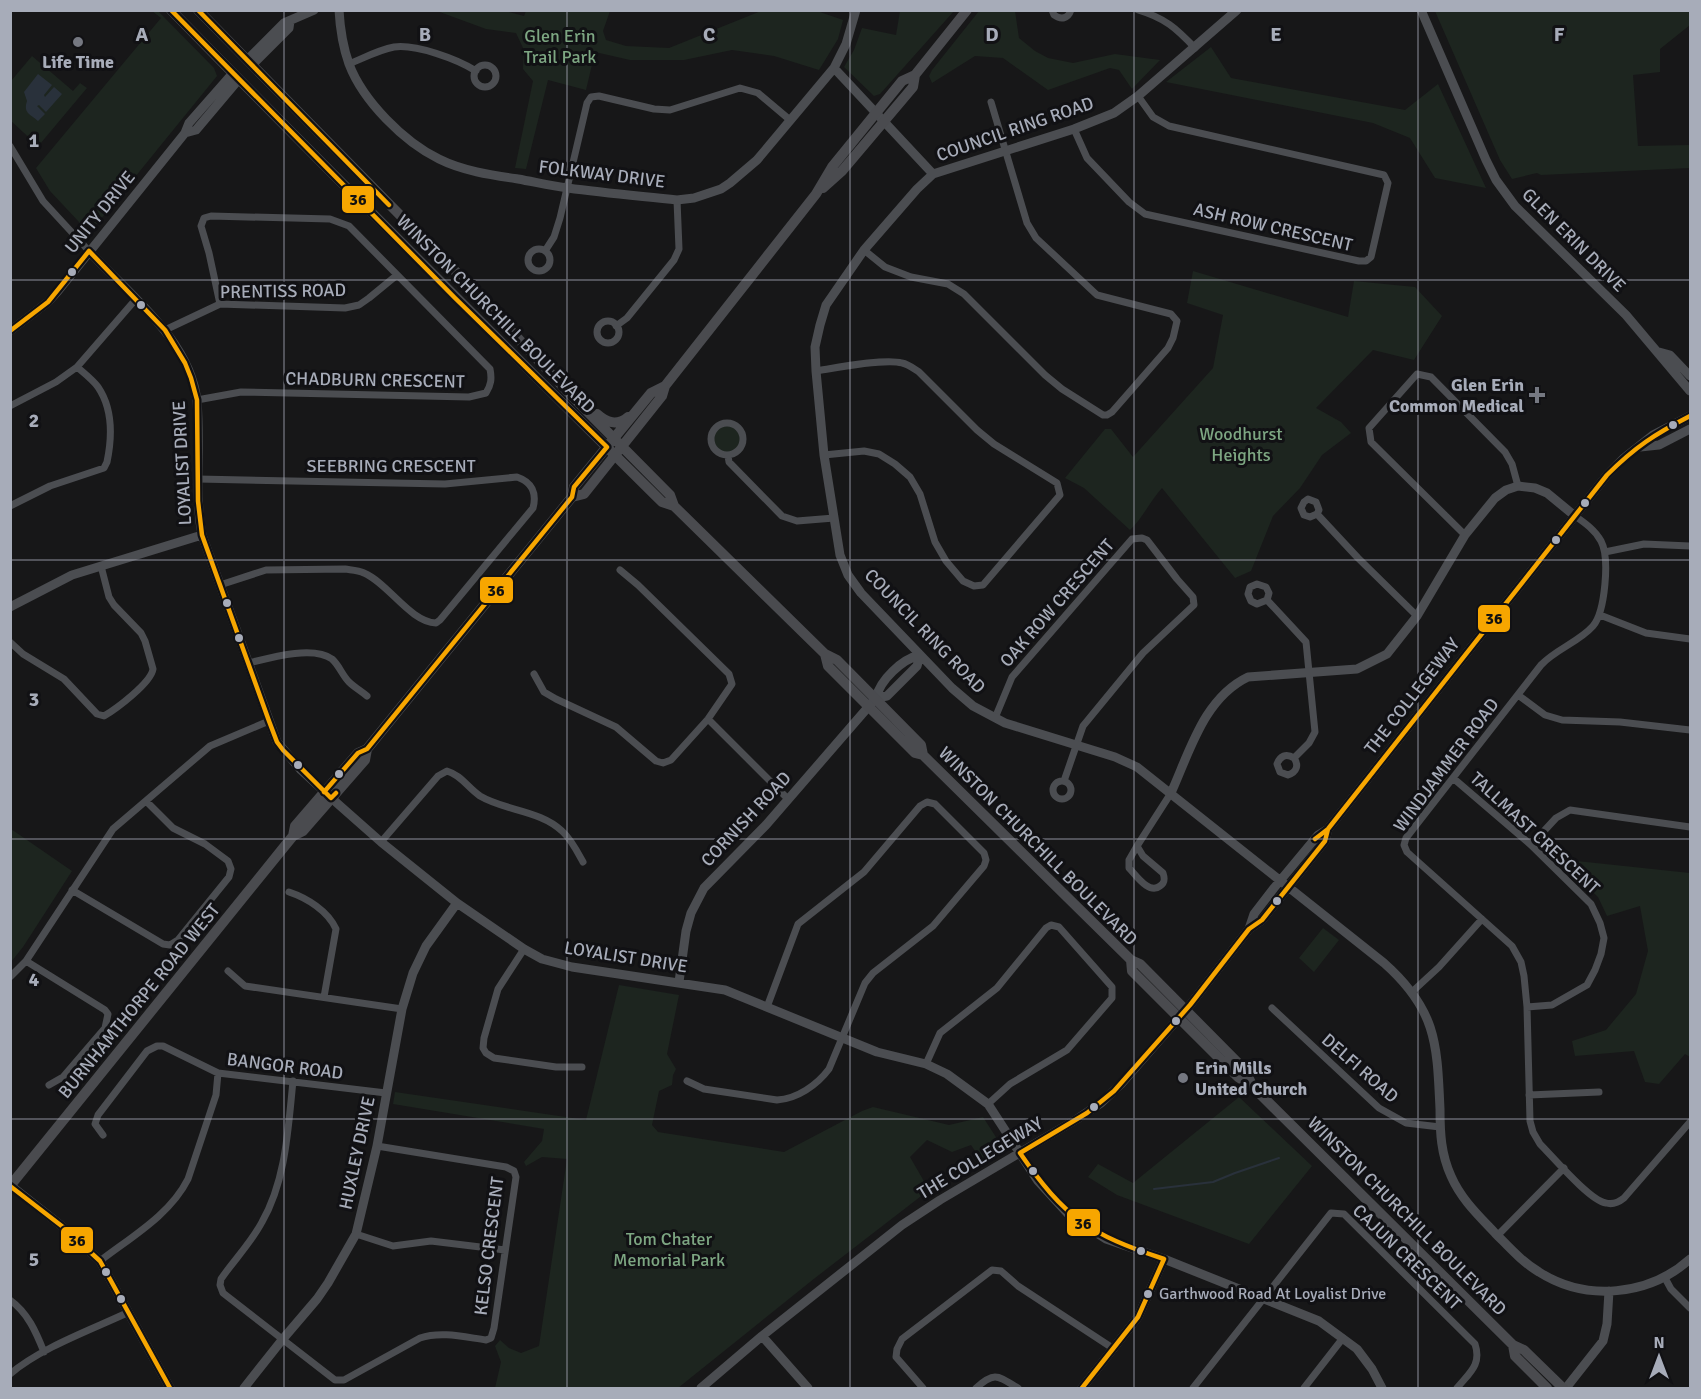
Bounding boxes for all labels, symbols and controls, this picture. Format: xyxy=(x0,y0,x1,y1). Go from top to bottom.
text: A xyxy=(136,22,149,47)
text: B xyxy=(419,22,431,47)
text: C xyxy=(703,22,715,47)
text: D xyxy=(985,22,999,47)
text: E xyxy=(1270,22,1282,47)
text: F xyxy=(1554,22,1565,47)
park label: Glen Erin Trail Park xyxy=(524,25,596,68)
marker: Life Time xyxy=(71,35,85,49)
place label: Life Time xyxy=(42,51,114,73)
street label: COUNCIL RING ROAD xyxy=(933,92,1097,166)
text: 1 xyxy=(29,128,40,153)
street label: FOLKWAY DRIVE xyxy=(537,155,667,193)
street label: UNITY DRIVE xyxy=(60,166,140,258)
street label: GLEN ERIN DRIVE xyxy=(1517,183,1631,297)
line badge: 36 xyxy=(341,185,375,214)
text: 36 xyxy=(349,190,367,210)
street label: ASH ROW CRESCENT xyxy=(1191,198,1355,256)
street label: WINSTON CHURCHILL BOULEVARD xyxy=(392,210,600,418)
unlabelled marker xyxy=(66,266,78,278)
street label: PRENTISS ROAD xyxy=(220,279,346,303)
unlabelled marker xyxy=(135,299,147,311)
street label: CHADBURN CRESCENT xyxy=(285,367,465,393)
place label: Glen Erin Common Medical xyxy=(1389,374,1524,417)
marker: Glen Erin Common Medical xyxy=(1528,386,1546,404)
street label: LOYALIST DRIVE xyxy=(168,400,196,526)
text: 2 xyxy=(29,408,39,433)
unlabelled marker xyxy=(1667,419,1679,431)
park label: Woodhurst Heights xyxy=(1199,423,1283,466)
street label: SEEBRING CRESCENT xyxy=(306,455,476,477)
unlabelled marker xyxy=(1579,497,1591,509)
street label: OAK ROW CRESCENT xyxy=(995,534,1119,672)
unlabelled marker xyxy=(1550,534,1562,546)
street label: COUNCIL RING ROAD xyxy=(860,564,990,698)
line badge: 36 xyxy=(479,576,514,604)
text: 36 xyxy=(487,581,505,601)
unlabelled marker xyxy=(221,597,233,609)
line badge: 36 xyxy=(1477,604,1511,633)
text: 36 xyxy=(1485,609,1503,629)
unlabelled marker xyxy=(233,632,245,644)
street label: THE COLLEGEWAY xyxy=(1360,633,1464,759)
text: 3 xyxy=(29,687,39,712)
street label: WINDJAMMER ROAD xyxy=(1389,694,1503,836)
street label: WINSTON CHURCHILL BOULEVARD xyxy=(934,742,1142,950)
unlabelled marker xyxy=(292,759,304,771)
street label: CORNISH ROAD xyxy=(696,767,796,871)
street label: TALLMAST CRESCENT xyxy=(1466,767,1604,899)
unlabelled marker xyxy=(333,768,345,780)
unlabelled marker xyxy=(1271,895,1283,907)
street label: BURNHAMTHORPE ROAD WEST xyxy=(54,899,224,1103)
street label: LOYALIST DRIVE xyxy=(563,936,689,978)
text: 4 xyxy=(29,967,40,992)
unlabelled marker xyxy=(1170,1015,1182,1027)
street label: DELFI ROAD xyxy=(1317,1029,1403,1107)
street label: BANGOR ROAD xyxy=(226,1048,344,1084)
place label: Erin Mills United Church xyxy=(1195,1057,1307,1100)
marker: Erin Mills United Church xyxy=(1176,1071,1190,1085)
street label: HUXLEY DRIVE xyxy=(334,1094,380,1212)
unlabelled marker xyxy=(1088,1101,1100,1113)
street label: THE COLLEGEWAY xyxy=(914,1112,1046,1204)
street label: WINSTON CHURCHILL BOULEVARD xyxy=(1303,1112,1511,1320)
unlabelled marker xyxy=(1027,1165,1039,1177)
street label: KELSO CRESCENT xyxy=(470,1175,508,1317)
street label: CAJUN CRESCENT xyxy=(1348,1200,1466,1314)
line badge: 36 xyxy=(1066,1208,1101,1237)
text: 36 xyxy=(1074,1214,1092,1234)
line badge: 36 xyxy=(60,1226,94,1254)
park label: Tom Chater Memorial Park xyxy=(613,1228,725,1271)
text: 36 xyxy=(68,1231,86,1251)
unlabelled marker xyxy=(1135,1245,1147,1257)
text: 5 xyxy=(29,1247,39,1272)
unlabelled marker xyxy=(100,1266,112,1278)
place label: Garthwood Road At Loyalist Drive xyxy=(1159,1284,1386,1304)
marker: Garthwood Road At Loyalist Drive xyxy=(1142,1288,1154,1300)
unlabelled marker xyxy=(115,1293,127,1305)
north arrow xyxy=(1629,1327,1689,1387)
text: N xyxy=(1653,1333,1665,1353)

